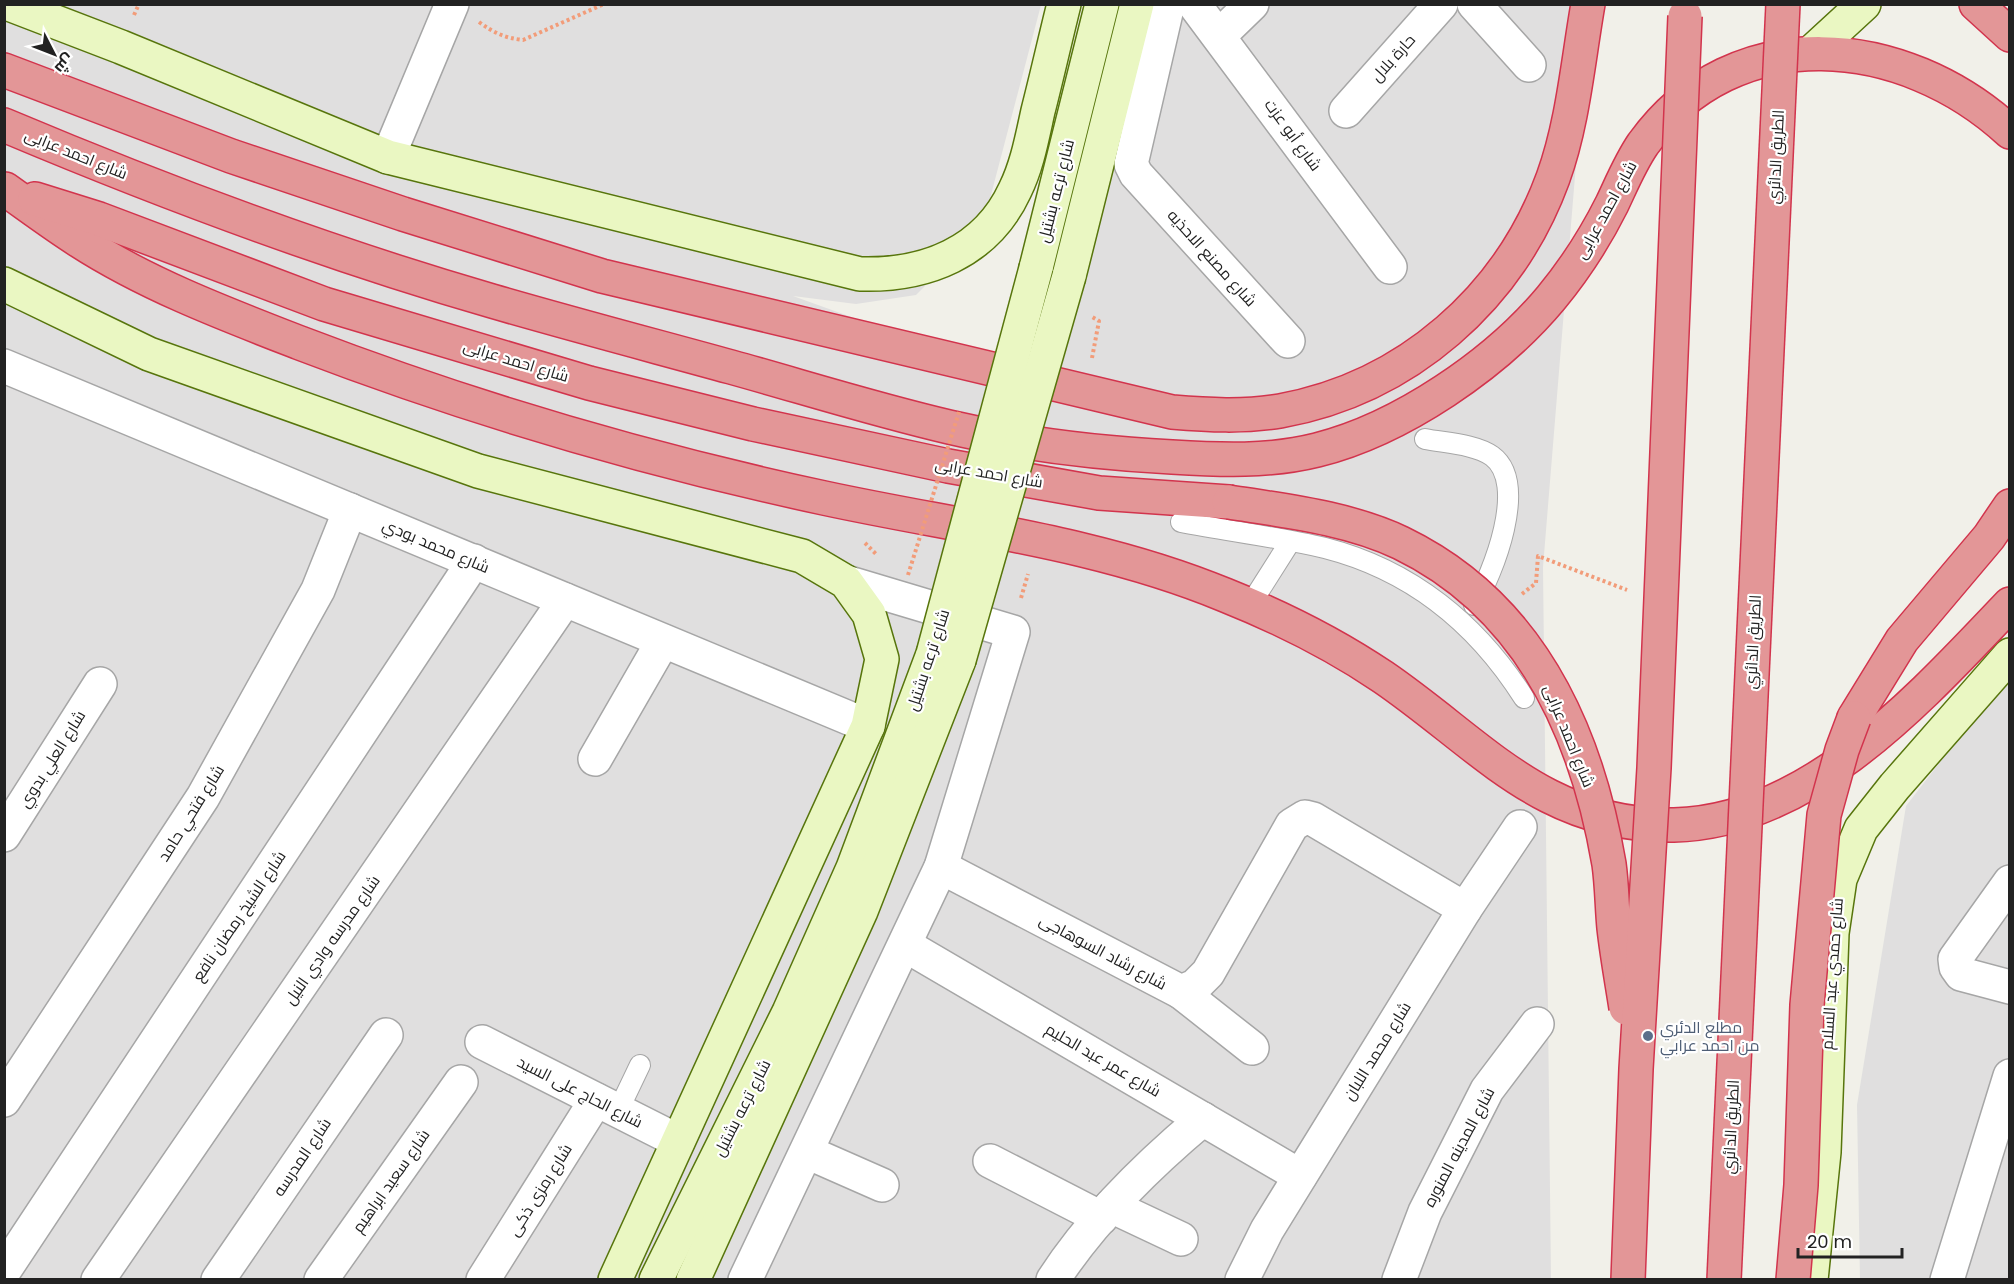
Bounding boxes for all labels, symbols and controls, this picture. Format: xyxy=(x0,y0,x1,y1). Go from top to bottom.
north arrow xyxy=(24,24,84,84)
street label: حارة بلال xyxy=(1365,29,1421,87)
text: ش xyxy=(49,48,80,79)
street label: شارع أبو عزت xyxy=(1259,94,1327,176)
street label: الطريق الدائري xyxy=(1762,109,1792,205)
street label: شارع احمد عرابى xyxy=(21,123,131,185)
street label: شارع ترعه بشتيل xyxy=(1032,137,1080,245)
street label: شارع احمد عرابى xyxy=(1570,157,1642,263)
street label: شارع مصنع الاحذيه xyxy=(1162,204,1262,312)
street label: شارع احمد عرابى xyxy=(460,334,572,388)
street label: شارع احمد عرابى xyxy=(933,452,1045,494)
street label: شارع محمد بودي xyxy=(378,513,493,581)
street label: الطريق الدائري xyxy=(1739,594,1769,690)
street label: شارع ترعه بشتيل xyxy=(901,606,955,714)
street label: شارع احمد عرابى xyxy=(1538,681,1600,791)
street label: شارع العلي بدوي xyxy=(13,706,93,813)
street label: شارع فتحي حامد xyxy=(152,760,232,867)
street label: شارع الشيخ رمضان نافع xyxy=(187,846,291,986)
street label: شارع مدرسه وادي النيل xyxy=(278,870,387,1011)
street label: شارع حمدي عبد السلام xyxy=(1815,897,1851,1051)
street label: شارع رشاد السوهاجى xyxy=(1035,909,1171,995)
street label: شارع محمد اللبان xyxy=(1337,997,1417,1105)
place label: مطلع الدئري من احمد عرابي xyxy=(1660,1016,1760,1059)
street label: شارع عمر عبد الحليم xyxy=(1041,1018,1165,1102)
marker: مطلع الدئري من احمد عرابي xyxy=(1641,1029,1655,1043)
street label: شارع الحاج على السيد xyxy=(513,1050,647,1134)
street label: شارع ترعه بشتيل xyxy=(708,1056,776,1160)
street label: الطريق الدائري xyxy=(1717,1079,1747,1175)
street label: شارع المدينه المنوره xyxy=(1418,1083,1500,1211)
street label: شارع المدرسه xyxy=(267,1113,337,1201)
street label: شارع سعيد ابراهيم xyxy=(347,1124,435,1238)
street label: شارع رمزى ذكى xyxy=(502,1139,578,1241)
scale bar xyxy=(1798,1221,1902,1259)
text: 20 m xyxy=(1807,1229,1852,1254)

